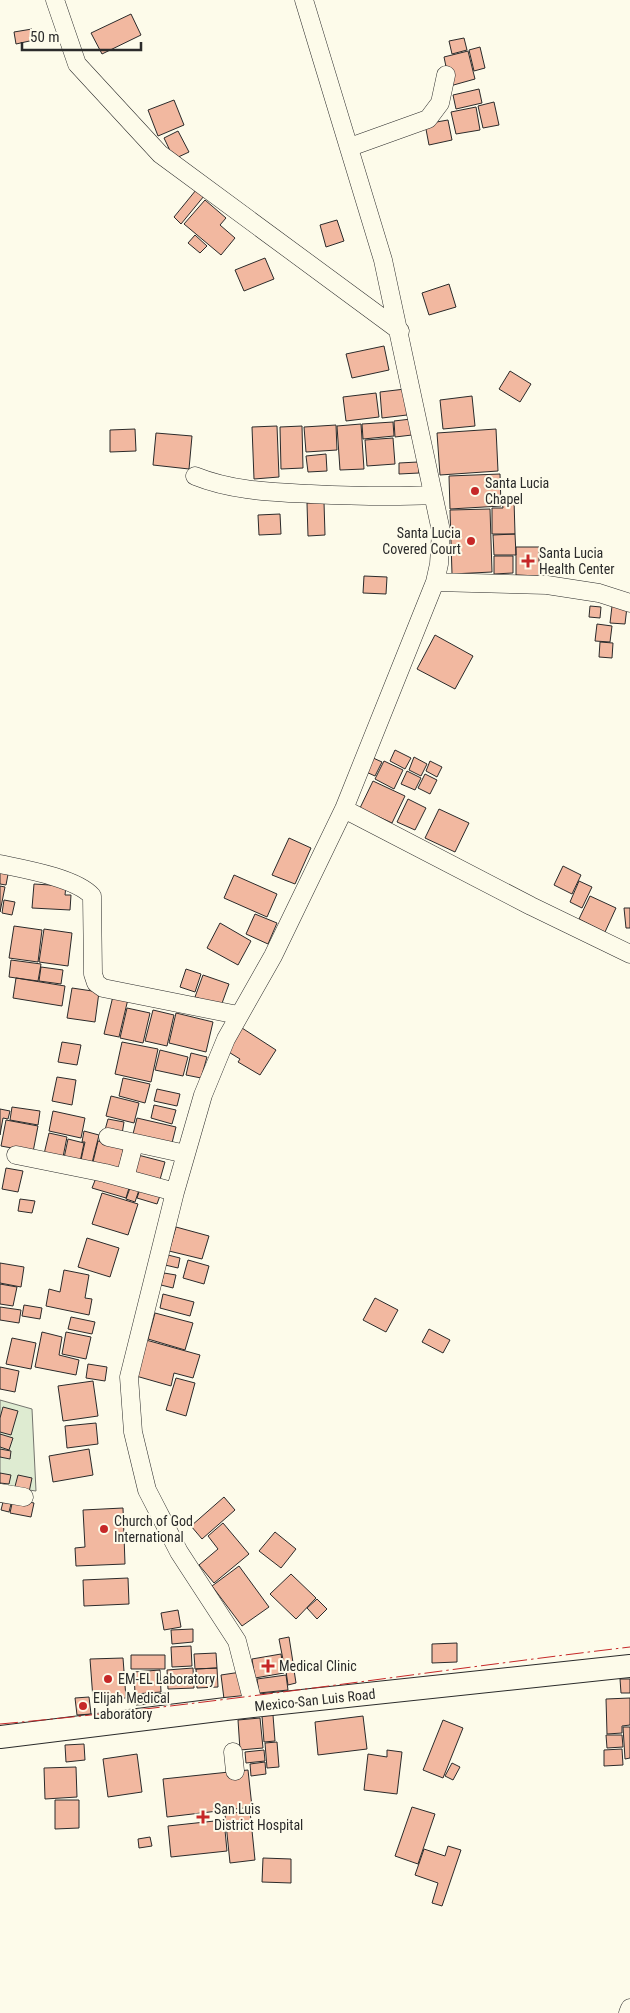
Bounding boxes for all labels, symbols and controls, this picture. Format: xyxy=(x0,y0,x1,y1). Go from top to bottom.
scale bar xyxy=(22,20,141,52)
text: 50 m xyxy=(30,28,60,46)
place label: Santa Lucia Chapel xyxy=(485,475,549,507)
marker: Santa Lucia Chapel xyxy=(469,485,481,497)
place label: Santa Lucia Covered Court xyxy=(382,525,461,557)
marker: Santa Lucia Covered Court xyxy=(465,535,477,547)
place label: Santa Lucia Health Center xyxy=(539,545,615,577)
marker: Santa Lucia Health Center xyxy=(521,554,535,568)
place label: Church of God International xyxy=(114,1513,193,1545)
marker: Church of God International xyxy=(98,1523,110,1535)
place label: Medical Clinic xyxy=(279,1658,357,1674)
marker: Medical Clinic xyxy=(261,1659,275,1673)
place label: EM-EL Laboratory xyxy=(118,1671,215,1687)
marker: EM-EL Laboratory xyxy=(102,1673,114,1685)
street label: Mexico-San Luis Road xyxy=(254,1686,376,1714)
place label: Elijah Medical Laboratory xyxy=(93,1690,170,1722)
marker: Elijah Medical Laboratory xyxy=(77,1700,89,1712)
place label: San Luis District Hospital xyxy=(214,1801,303,1833)
marker: San Luis District Hospital xyxy=(196,1810,210,1824)

